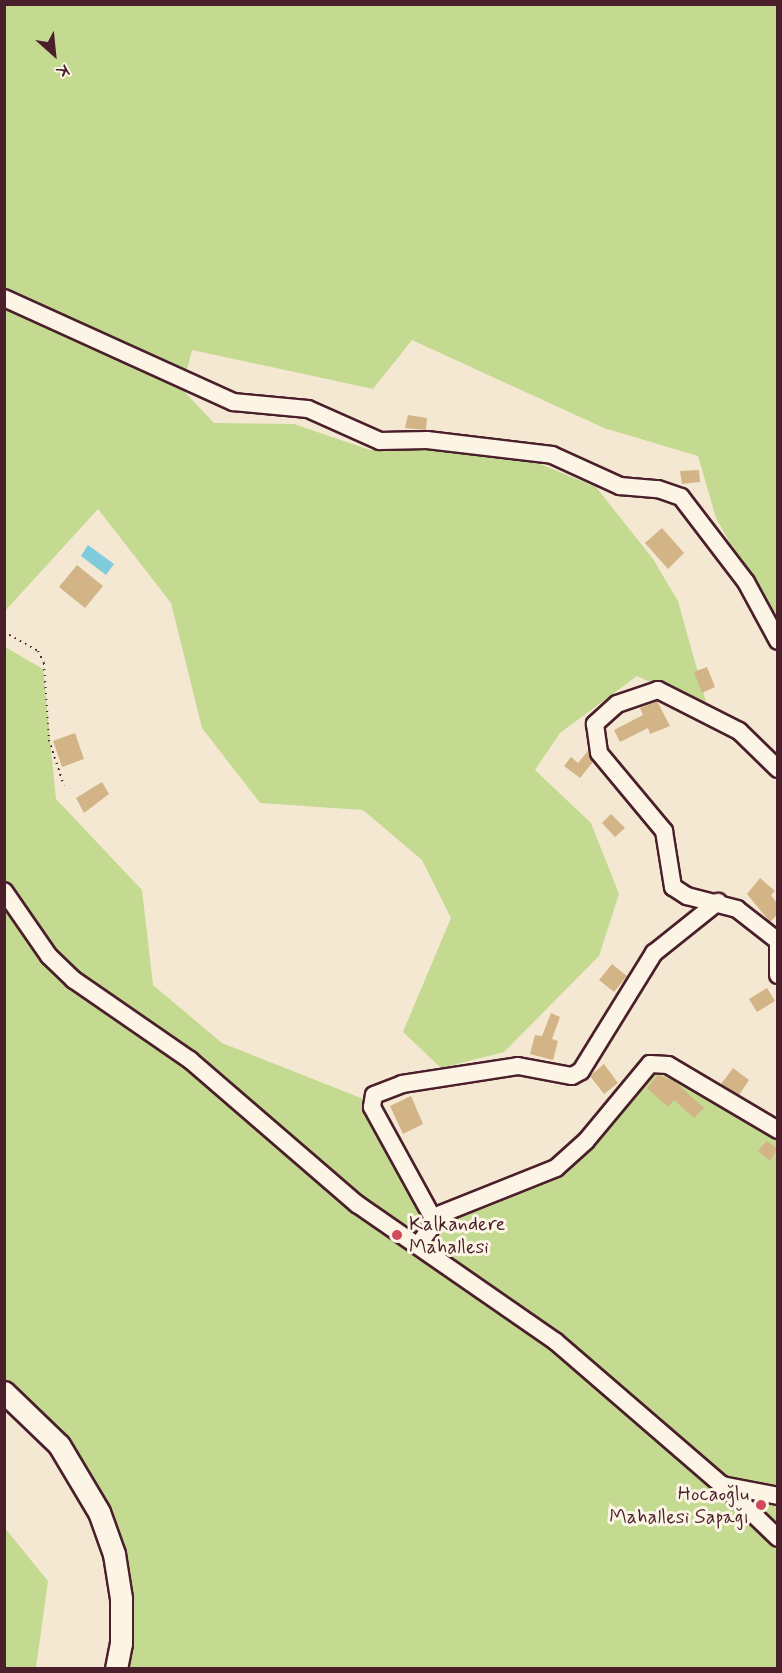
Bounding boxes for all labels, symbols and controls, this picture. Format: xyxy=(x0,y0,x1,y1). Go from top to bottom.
north arrow xyxy=(24,24,84,84)
text: K xyxy=(53,59,72,82)
place label: Kalkandere Mahallesi xyxy=(409,1212,505,1259)
marker: Kalkandere Mahallesi xyxy=(390,1228,404,1242)
place label: Hocaoğlu Mahallesi Sapağı xyxy=(610,1482,749,1529)
marker: Hocaoğlu Mahallesi Sapağı xyxy=(754,1498,768,1512)

